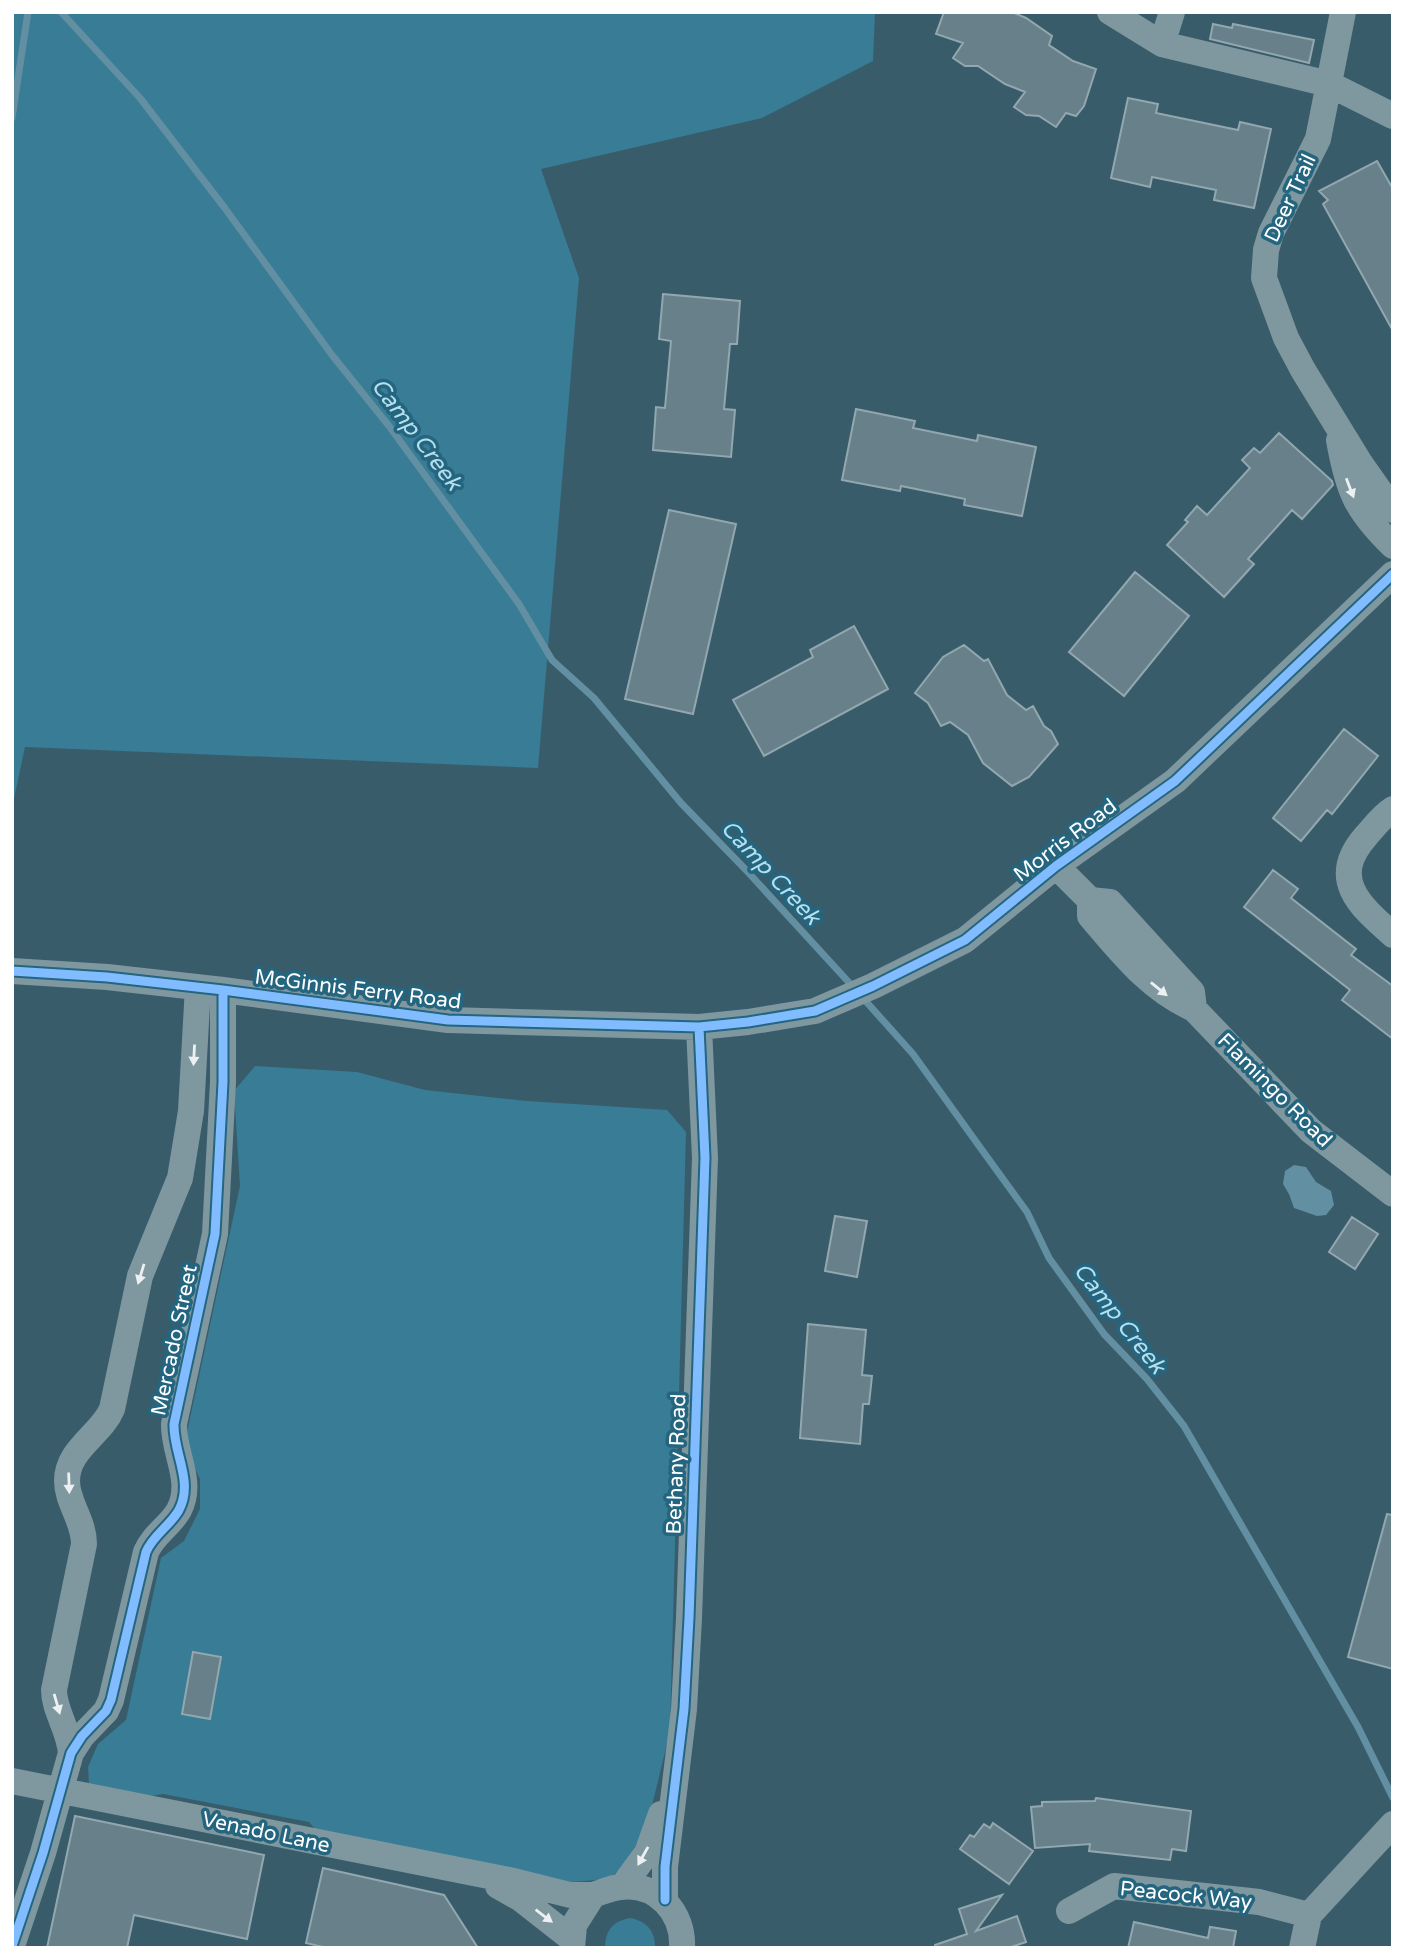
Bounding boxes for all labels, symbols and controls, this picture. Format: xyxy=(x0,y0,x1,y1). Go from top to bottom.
street label: Deer Trail xyxy=(1259,150,1322,246)
water label: Camp Creek xyxy=(365,373,468,497)
one-way arrow xyxy=(1345,477,1356,498)
street label: Morris Road xyxy=(1009,794,1122,887)
water label: Camp Creek xyxy=(715,814,827,932)
street label: McGinnis Ferry Road xyxy=(253,964,463,1015)
one-way arrow xyxy=(1150,982,1168,996)
street label: Flamingo Road xyxy=(1212,1028,1337,1153)
one-way arrow xyxy=(188,1044,199,1066)
water label: Camp Creek xyxy=(1067,1257,1172,1381)
street label: Mercado Street xyxy=(146,1262,203,1418)
one-way arrow xyxy=(136,1264,146,1285)
street label: Bethany Road xyxy=(662,1393,691,1535)
one-way arrow xyxy=(64,1472,75,1494)
one-way arrow xyxy=(53,1693,63,1714)
street label: Venado Lane xyxy=(200,1807,332,1858)
one-way arrow xyxy=(638,1846,649,1866)
street label: Peacock Way xyxy=(1119,1876,1253,1915)
one-way arrow xyxy=(535,1908,553,1922)

